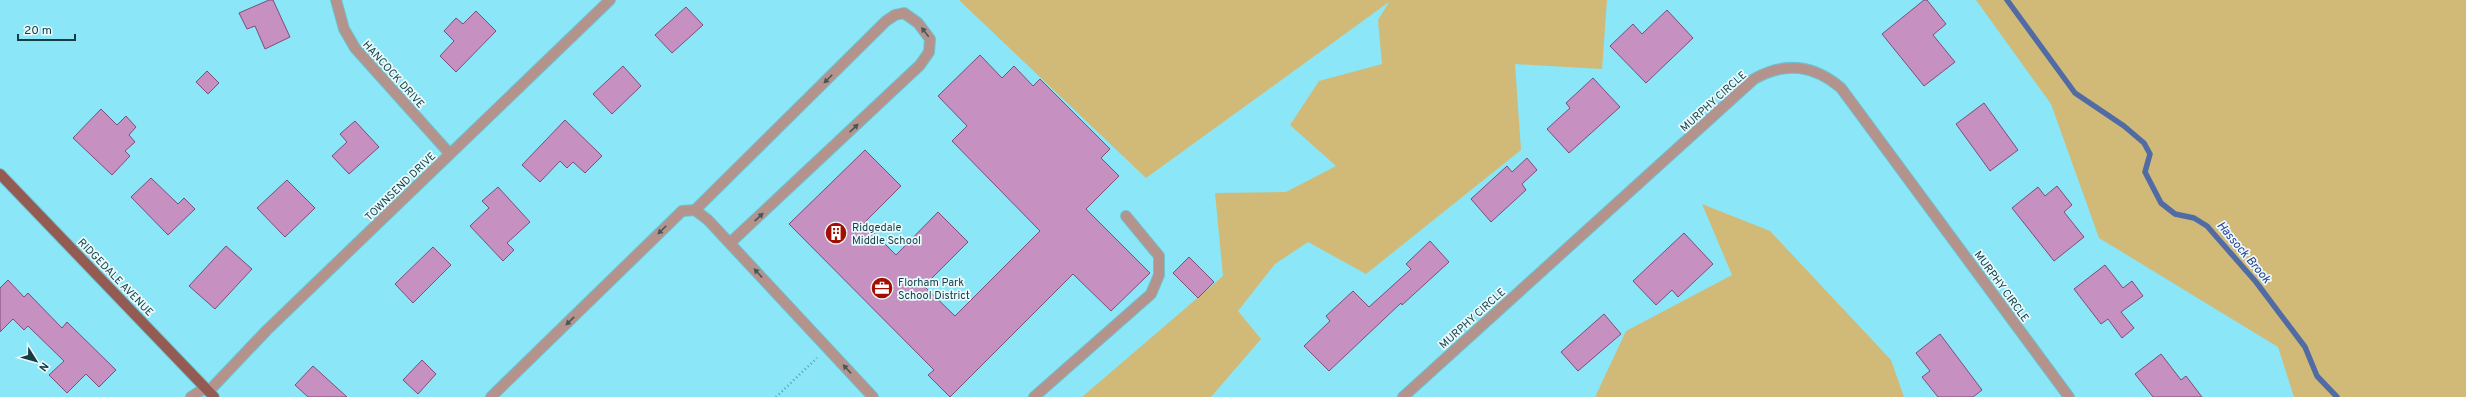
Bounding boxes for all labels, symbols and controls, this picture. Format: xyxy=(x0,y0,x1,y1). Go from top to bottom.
scale bar xyxy=(18,16,75,42)
text: 20 m xyxy=(24,23,52,39)
one-way arrow xyxy=(920,26,929,37)
street label: HANCOCK DRIVE xyxy=(359,38,427,111)
street label: MURPHY CIRCLE xyxy=(1678,68,1750,135)
one-way arrow xyxy=(823,74,833,83)
one-way arrow xyxy=(849,124,858,133)
street label: TOWNSEND DRIVE xyxy=(362,149,439,224)
one-way arrow xyxy=(754,213,763,222)
water label: Hassock Brook xyxy=(2213,218,2274,288)
building icon: Ridgedale Middle School xyxy=(823,220,849,246)
place label: Ridgedale Middle School xyxy=(852,221,921,248)
one-way arrow xyxy=(657,225,667,235)
street label: RIDGEDALE AVENUE xyxy=(74,236,156,320)
street label: MURPHY CIRCLE xyxy=(1971,248,2032,325)
one-way arrow xyxy=(754,269,763,278)
office icon: Florham Park School District xyxy=(869,275,895,301)
place label: Florham Park School District xyxy=(898,276,970,303)
street label: MURPHY CIRCLE xyxy=(1437,285,1509,352)
one-way arrow xyxy=(565,316,575,326)
north arrow xyxy=(16,341,56,381)
text: N xyxy=(35,359,51,374)
one-way arrow xyxy=(842,363,851,374)

